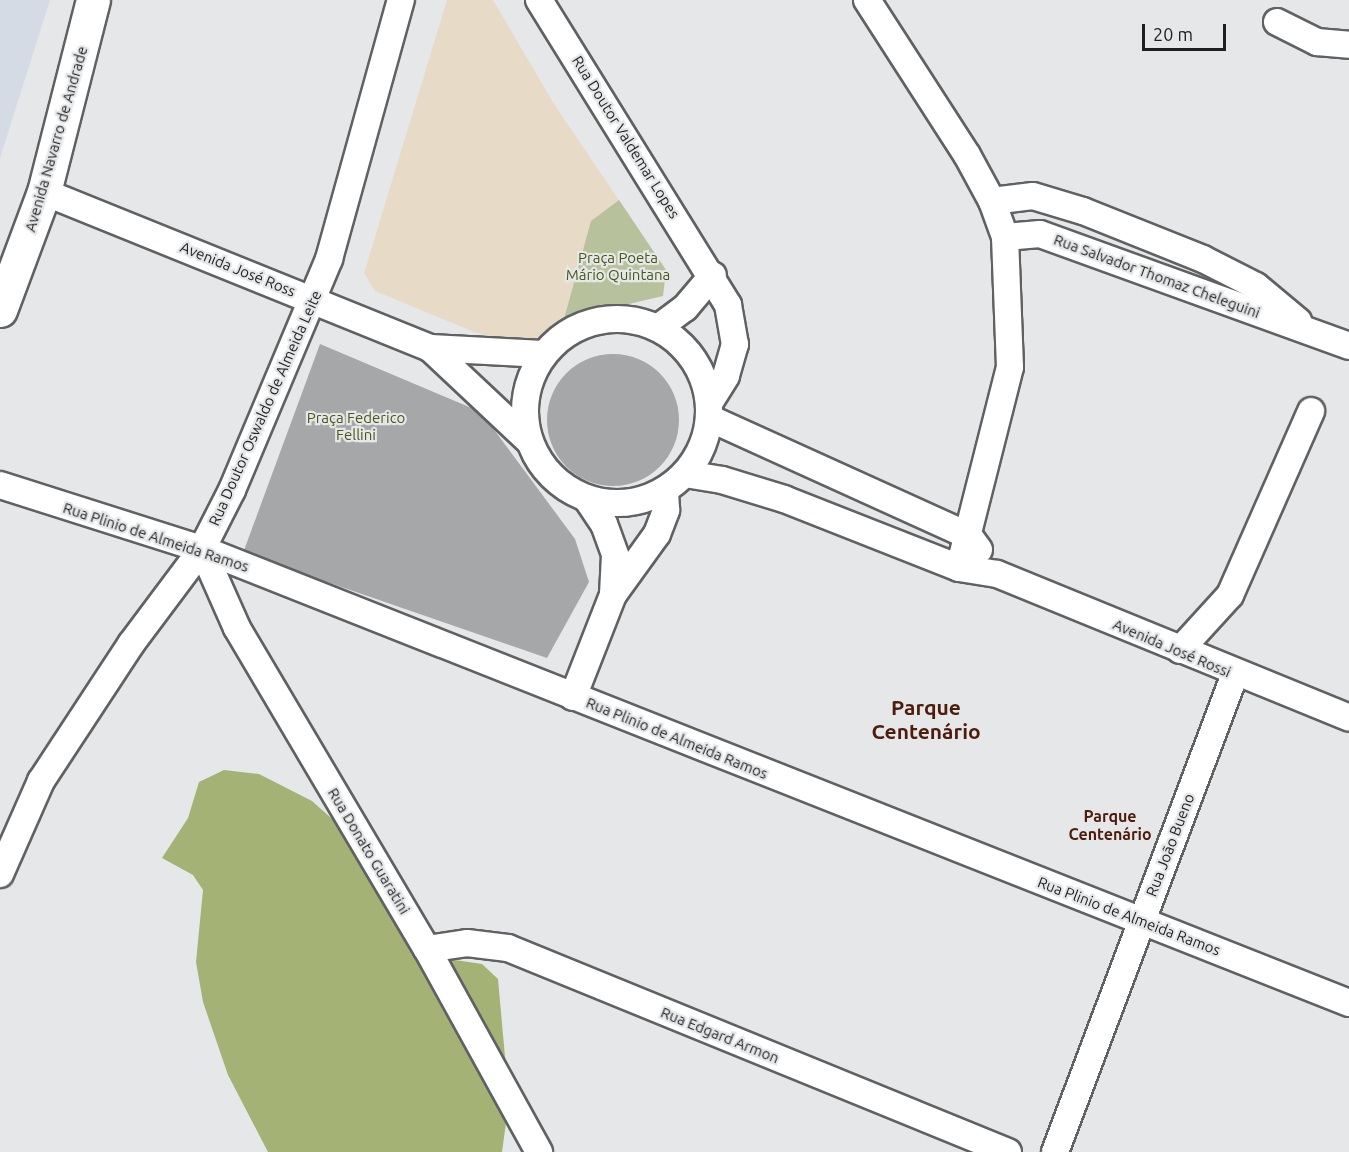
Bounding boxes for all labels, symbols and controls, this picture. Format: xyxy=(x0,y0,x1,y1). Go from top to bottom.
scale bar xyxy=(1145,12,1229,50)
text: 20 m xyxy=(1153,24,1193,44)
street label: Avenida Navarro de Andrade xyxy=(21,44,91,234)
street label: Rua Doutor Valdemar Lopes xyxy=(568,52,684,222)
street label: Rua Salvador Thomaz Cheleguini xyxy=(1051,230,1263,322)
street label: Avenida José Ross xyxy=(178,238,298,300)
park label: Praça Poeta Mário Quintana xyxy=(566,248,670,283)
street label: Rua Doutor Oswaldo de Almeida Leite xyxy=(205,287,325,529)
park label: Praça Federico Fellini xyxy=(307,408,405,443)
street label: Rua Plinio de Almeida Ramos xyxy=(61,498,251,576)
street label: Avenida José Rossi xyxy=(1110,615,1234,681)
street label: Rua Plinio de Almeida Ramos xyxy=(584,693,770,783)
district label: Parque Centenário xyxy=(871,694,981,744)
street label: Rua Donato Guaratini xyxy=(324,785,414,917)
street label: Rua João Bueno xyxy=(1142,791,1198,899)
district label: Parque Centenário xyxy=(1068,806,1152,844)
street label: Rua Plinio de Almeida Ramos xyxy=(1035,873,1223,959)
street label: Rua Edgard Armon xyxy=(658,1003,782,1067)

